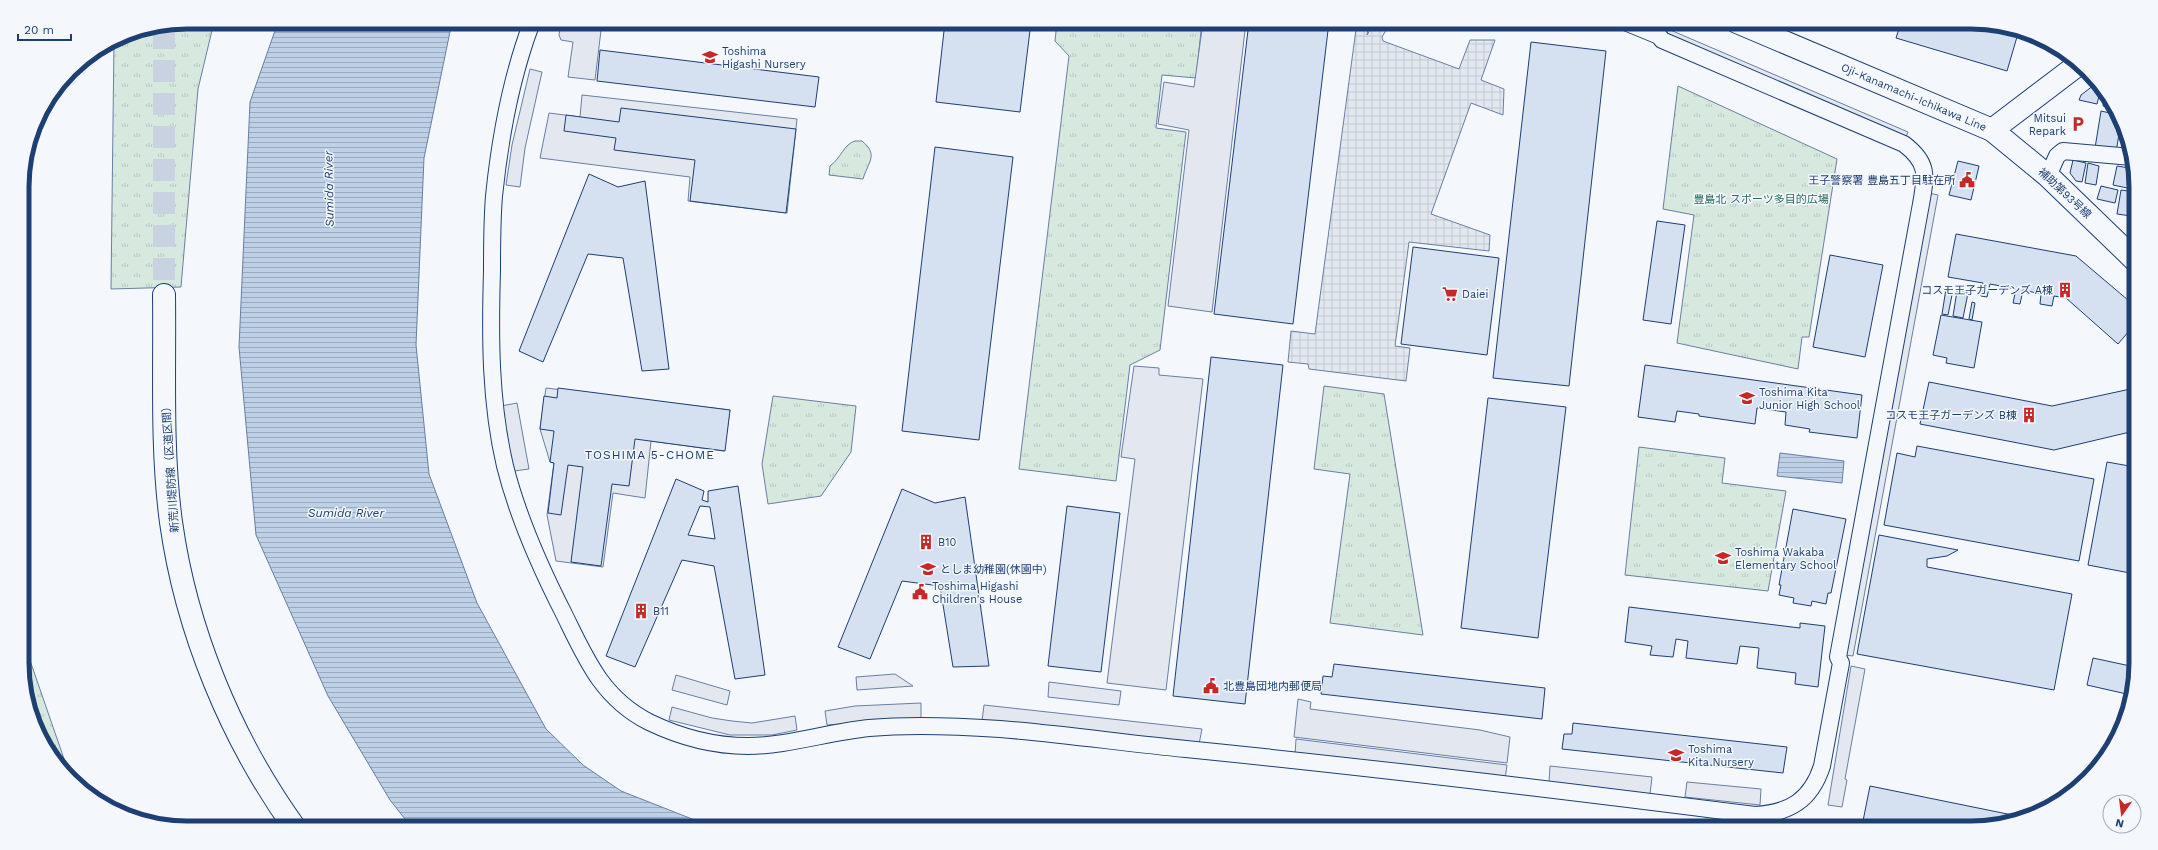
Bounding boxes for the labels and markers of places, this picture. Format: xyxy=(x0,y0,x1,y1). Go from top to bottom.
place label: Toshima Higashi Nursery xyxy=(722,45,806,71)
school or university icon: Toshima Higashi Nursery xyxy=(701,48,719,66)
place label: Mitsui Repark xyxy=(2029,112,2066,138)
parking icon: Mitsui Repark xyxy=(2069,115,2087,133)
public building icon: 王子警察署 豊島五丁目駐在所 xyxy=(1958,171,1976,189)
place label: 王子警察署 豊島五丁目駐在所 xyxy=(1808,174,1956,187)
building icon: コスモ王子ガーデンズ A棟 xyxy=(2056,281,2074,299)
place label: コスモ王子ガーデンズ A棟 xyxy=(1921,284,2053,297)
supermarket icon: Daiei xyxy=(1441,285,1459,303)
place label: Daiei xyxy=(1462,288,1488,301)
place label: Toshima Kita Junior High School xyxy=(1759,386,1861,412)
school or university icon: Toshima Kita Junior High School xyxy=(1738,389,1756,407)
building icon: コスモ王子ガーデンズ B棟 xyxy=(2020,406,2038,424)
place label: コスモ王子ガーデンズ B棟 xyxy=(1885,409,2017,422)
building icon: B10 xyxy=(917,533,935,551)
place label: B10 xyxy=(938,536,956,549)
place label: Toshima Wakaba Elementary School xyxy=(1735,546,1837,572)
school or university icon: Toshima Wakaba Elementary School xyxy=(1714,549,1732,567)
school or university icon: としま幼稚園(休園中) xyxy=(919,560,937,578)
place label: としま幼稚園(休園中) xyxy=(940,563,1047,576)
place label: Toshima Higashi Children's House xyxy=(932,580,1022,606)
public building icon: Toshima Higashi Children's House xyxy=(911,583,929,601)
building icon: B11 xyxy=(632,602,650,620)
place label: B11 xyxy=(653,605,669,618)
public building icon: 北豊島団地内郵便局 xyxy=(1202,677,1220,695)
place label: 北豊島団地内郵便局 xyxy=(1223,680,1322,693)
place label: Toshima Kita Nursery xyxy=(1688,743,1754,769)
school or university icon: Toshima Kita Nursery xyxy=(1667,746,1685,764)

